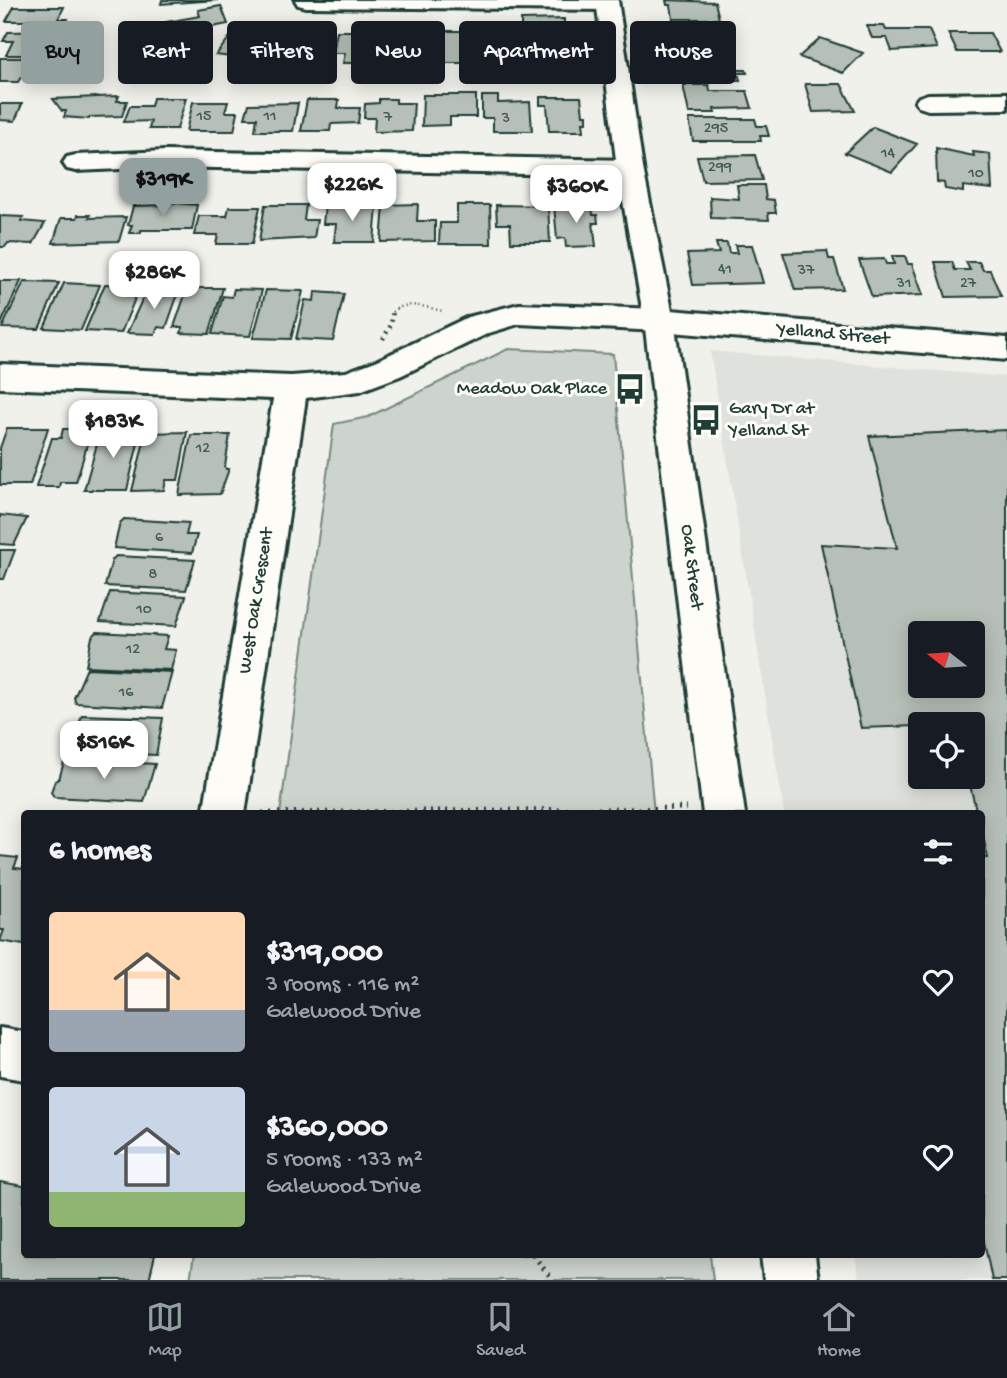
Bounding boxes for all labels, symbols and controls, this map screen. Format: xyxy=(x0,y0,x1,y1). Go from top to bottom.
chip: Buy xyxy=(21,21,104,84)
chip: Rent xyxy=(118,21,213,84)
chip: Filters xyxy=(227,21,337,84)
chip: New xyxy=(351,21,445,84)
chip: Apartment xyxy=(459,21,616,84)
chip: House xyxy=(630,21,736,84)
house number: 15 xyxy=(196,108,211,127)
house number: 11 xyxy=(263,108,276,127)
house number: 7 xyxy=(383,109,393,128)
house number: 3 xyxy=(501,110,510,129)
house number: 295 xyxy=(704,120,728,139)
house number: 14 xyxy=(880,145,895,164)
pin: $319K xyxy=(114,158,212,218)
house number: 299 xyxy=(708,159,732,178)
pin: $226K xyxy=(303,164,401,223)
house number: 10 xyxy=(967,165,984,184)
pin: $360K xyxy=(527,166,625,225)
text: $319K xyxy=(135,167,191,194)
text: $226K xyxy=(323,172,381,199)
text: $360K xyxy=(546,174,606,201)
pin: $286K xyxy=(105,252,203,311)
text: $286K xyxy=(125,260,183,287)
house number: 41 xyxy=(718,261,732,280)
house number: 37 xyxy=(797,262,815,281)
house number: 31 xyxy=(896,275,911,294)
house number: 27 xyxy=(960,275,977,294)
street label: Yelland Street xyxy=(774,318,892,352)
bus stop icon: Meadow Oak Place xyxy=(613,372,647,406)
place label: Meadow Oak Place xyxy=(457,378,607,401)
place label: Gary Dr at Yelland St xyxy=(727,398,816,443)
pin: $183K xyxy=(64,400,162,460)
bus stop icon: Gary Dr at Yelland St xyxy=(689,403,723,437)
text: $183K xyxy=(85,409,141,436)
house number: 12 xyxy=(195,440,210,459)
street label: Oak Street xyxy=(674,523,708,613)
street label: West Oak Crescent xyxy=(234,524,280,675)
house number: 6 xyxy=(155,529,164,548)
house number: 8 xyxy=(149,566,158,585)
house number: 10 xyxy=(135,601,152,620)
north arrow xyxy=(908,621,985,698)
map controls xyxy=(908,621,985,789)
house number: 12 xyxy=(125,641,140,660)
house number: 16 xyxy=(118,684,134,703)
button: locate xyxy=(908,712,985,789)
pin: $516K xyxy=(55,722,153,781)
text: $516K xyxy=(76,730,132,757)
icon: filters xyxy=(919,833,957,871)
text: 6 homes xyxy=(49,835,151,870)
text: $319,000 xyxy=(266,937,383,972)
icon: home xyxy=(105,940,189,1024)
icon: heart xyxy=(919,963,957,1001)
text: 3 rooms · 116 m² xyxy=(266,972,419,999)
text: Galewood Drive xyxy=(266,999,421,1026)
text: $360,000 xyxy=(266,1112,388,1147)
icon: home xyxy=(105,1115,189,1199)
icon: heart xyxy=(919,1138,957,1176)
text: 5 rooms · 133 m² xyxy=(266,1147,423,1174)
text: Galewood Drive xyxy=(266,1174,421,1201)
tab: Map xyxy=(146,1298,184,1363)
tab: Saved xyxy=(476,1298,525,1363)
tab: Home xyxy=(817,1298,861,1363)

